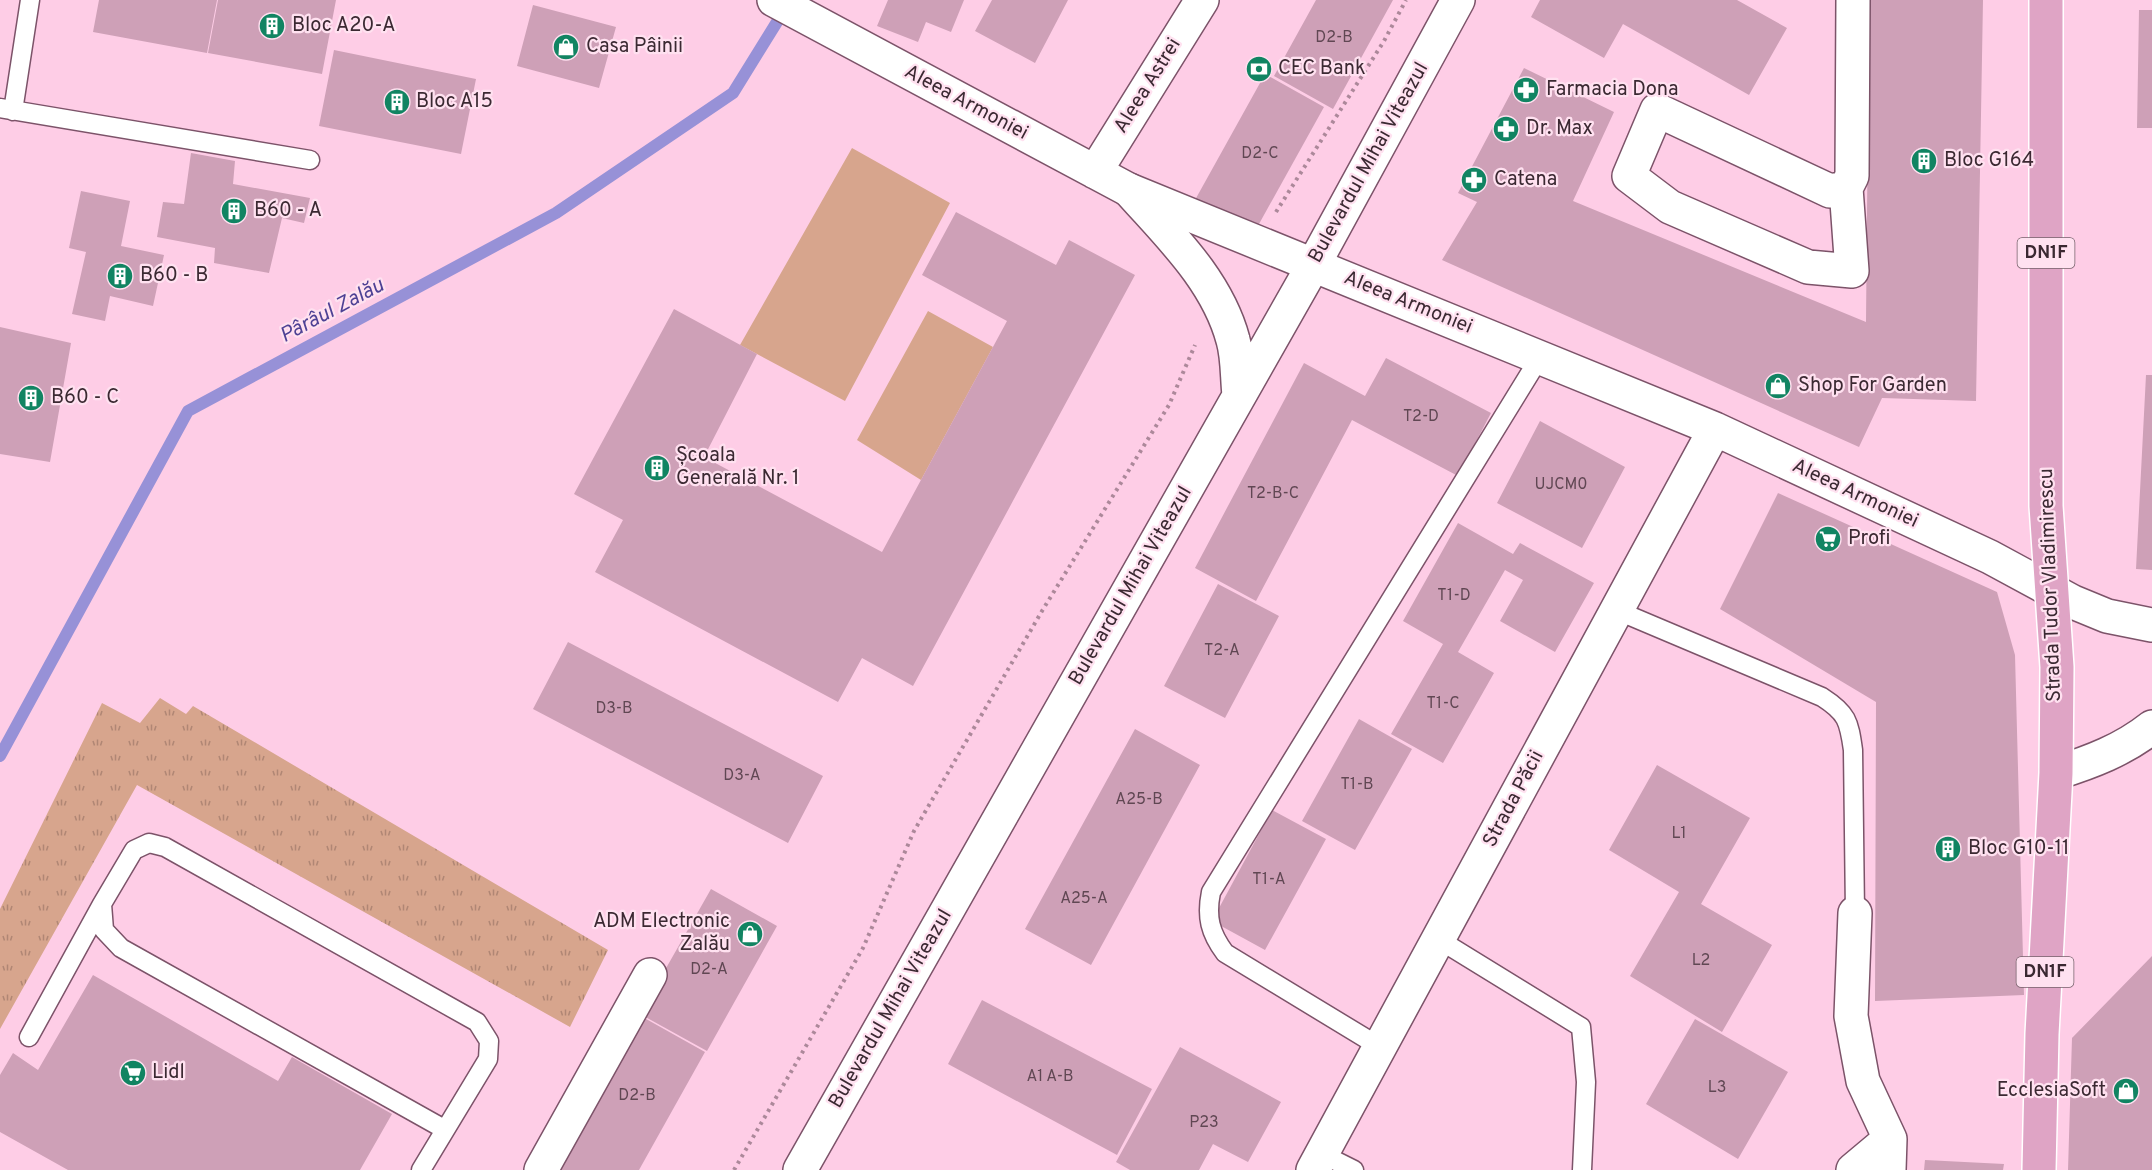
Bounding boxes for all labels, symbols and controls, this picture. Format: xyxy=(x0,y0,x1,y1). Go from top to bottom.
building icon: Bloc A20-A xyxy=(257,11,287,41)
place label: Bloc A20-A xyxy=(292,13,396,39)
house number: D2-B xyxy=(1315,28,1353,48)
shop icon: Casa Pâinii xyxy=(551,32,581,62)
place label: Casa Pâinii xyxy=(586,34,683,60)
street label: Aleea Astrei xyxy=(1108,34,1188,138)
bank icon: CEC Bank xyxy=(1244,54,1274,84)
place label: CEC Bank xyxy=(1278,56,1366,82)
street label: Bulevardul Mihai Viteazul xyxy=(1303,58,1435,268)
street label: Aleea Armoniei xyxy=(900,59,1032,147)
pharmacy icon: Farmacia Dona xyxy=(1511,75,1541,105)
place label: Farmacia Dona xyxy=(1546,77,1679,103)
building icon: Bloc A15 xyxy=(382,87,412,117)
place label: Bloc A15 xyxy=(416,89,493,115)
pharmacy icon: Dr. Max xyxy=(1491,114,1521,144)
place label: Dr. Max xyxy=(1526,116,1593,142)
house number: D2-C xyxy=(1241,144,1279,164)
building icon: Bloc G164 xyxy=(1909,146,1939,176)
place label: Bloc G164 xyxy=(1944,148,2034,174)
pharmacy icon: Catena xyxy=(1459,165,1489,195)
place label: Catena xyxy=(1494,167,1557,193)
building icon: B60 - A xyxy=(219,196,249,226)
place label: B60 - A xyxy=(254,198,322,224)
road number: DN1F xyxy=(2018,238,2074,268)
building icon: B60 - B xyxy=(105,261,135,291)
place label: B60 - B xyxy=(140,263,208,289)
street label: Aleea Armoniei xyxy=(1340,265,1476,341)
water label: Pârâul Zalău xyxy=(275,272,389,350)
shop icon: Shop For Garden xyxy=(1763,371,1793,401)
place label: Shop For Garden xyxy=(1798,373,1947,399)
building icon: B60 - C xyxy=(16,383,46,413)
place label: B60 - C xyxy=(51,385,119,411)
house number: T2-D xyxy=(1403,407,1439,427)
place label: Școala Generală Nr. 1 xyxy=(676,443,800,492)
building icon: Școala Generală Nr. 1 xyxy=(642,453,672,483)
street label: Aleea Armoniei xyxy=(1788,453,1922,535)
street label: Strada Tudor Vladimirescu xyxy=(2034,468,2068,702)
house number: UJCM0 xyxy=(1534,475,1588,495)
street label: Bulevardul Mihai Viteazul xyxy=(1063,482,1199,690)
house number: T2-B-C xyxy=(1247,484,1299,504)
supermarket icon: Profi xyxy=(1813,524,1843,554)
place label: Profi xyxy=(1848,526,1891,552)
house number: T1-D xyxy=(1437,586,1471,606)
house number: T2-A xyxy=(1204,641,1240,661)
house number: T1-C xyxy=(1426,694,1460,714)
house number: D3-B xyxy=(595,699,633,719)
street label: Strada Păcii xyxy=(1478,746,1550,852)
house number: D3-A xyxy=(723,766,761,786)
house number: T1-B xyxy=(1341,775,1374,795)
house number: A25-B xyxy=(1115,790,1163,810)
house number: L1 xyxy=(1672,824,1686,844)
building icon: Bloc G10-11 xyxy=(1933,834,1963,864)
place label: Bloc G10-11 xyxy=(1968,836,2070,862)
house number: T1-A xyxy=(1252,870,1286,890)
house number: A25-A xyxy=(1060,889,1108,909)
street label: Bulevardul Mihai Viteazul xyxy=(823,905,959,1113)
place label: ADM Electronic Zalău xyxy=(593,909,730,958)
shop icon: ADM Electronic Zalău xyxy=(735,919,765,949)
house number: L2 xyxy=(1692,951,1710,971)
road number: DN1F xyxy=(2016,957,2074,987)
house number: D2-A xyxy=(690,960,728,980)
supermarket icon: Lidl xyxy=(118,1058,148,1088)
place label: Lidl xyxy=(152,1060,185,1086)
house number: A1 A-B xyxy=(1026,1067,1074,1087)
shop icon: EcclesiaSoft xyxy=(2111,1076,2141,1106)
house number: L3 xyxy=(1708,1078,1726,1098)
place label: EcclesiaSoft xyxy=(1997,1078,2106,1104)
house number: D2-B xyxy=(618,1086,656,1106)
house number: P23 xyxy=(1189,1113,1219,1133)

